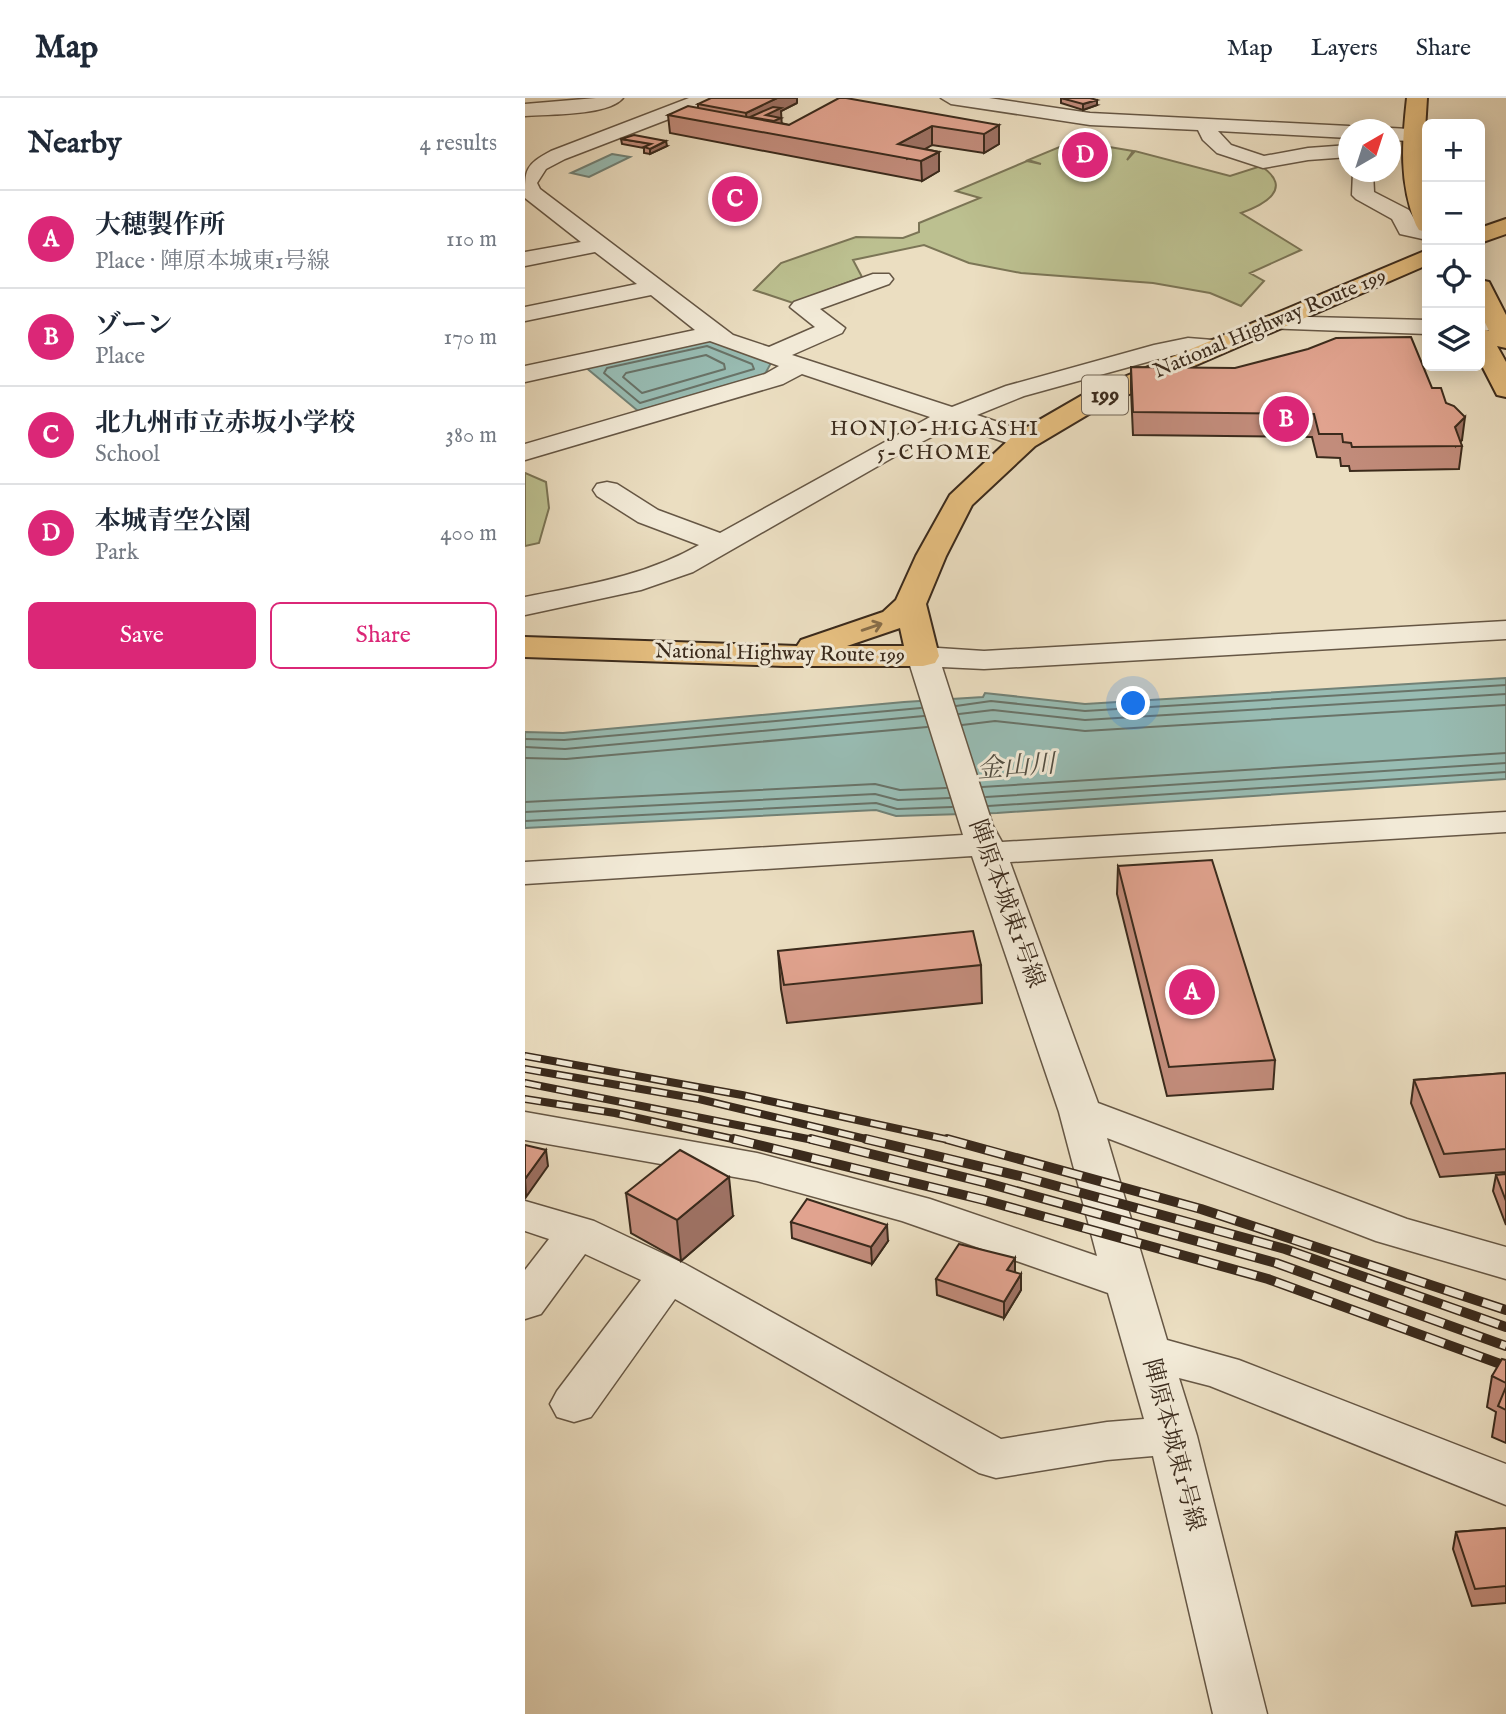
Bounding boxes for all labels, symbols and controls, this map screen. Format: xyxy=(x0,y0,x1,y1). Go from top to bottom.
text: Map xyxy=(35,27,98,69)
text: Map xyxy=(1227,33,1273,64)
text: Layers xyxy=(1311,33,1378,64)
text: Share xyxy=(1416,33,1471,64)
north arrow xyxy=(1338,119,1401,182)
map controls xyxy=(1422,119,1485,371)
button: + xyxy=(1422,119,1485,182)
text: Nearby xyxy=(28,125,121,163)
text: 4 results xyxy=(419,129,497,158)
pin: D xyxy=(1062,129,1108,181)
pin: C xyxy=(712,173,758,225)
button: − xyxy=(1422,182,1485,245)
text: 大穂製作所 xyxy=(95,209,225,242)
text: A xyxy=(43,225,59,254)
text: 110 m xyxy=(446,225,497,254)
button: locate xyxy=(1422,245,1485,308)
text: Place · 陣原本城東1号線 xyxy=(95,247,330,276)
street label: National Highway Route 199 xyxy=(1150,263,1390,385)
button: layers xyxy=(1422,308,1485,371)
text: ゾーン xyxy=(95,309,172,342)
text: B xyxy=(43,323,59,352)
text: 170 m xyxy=(444,323,497,352)
text: Place xyxy=(95,342,145,371)
road number: 199 xyxy=(1082,376,1128,414)
pin: B xyxy=(1263,393,1309,445)
text: 北九州市立赤坂小学校 xyxy=(95,407,355,440)
district label: HONJO-HIGASHI 5-CHOME xyxy=(830,416,1040,467)
text: C xyxy=(43,421,59,450)
text: 380 m xyxy=(445,421,497,450)
text: School xyxy=(95,440,160,469)
text: 本城青空公園 xyxy=(95,505,251,538)
text: D xyxy=(42,519,60,548)
text: 400 m xyxy=(440,519,497,548)
text: Park xyxy=(95,538,139,567)
button: Save xyxy=(28,602,256,669)
button: Share xyxy=(270,602,497,669)
one-way arrow xyxy=(861,620,883,633)
street label: National Highway Route 199 xyxy=(655,638,905,670)
your location xyxy=(1116,686,1150,720)
water label: 金山川 xyxy=(976,748,1059,786)
street label: 陣原本城東1号線 xyxy=(961,816,1051,992)
pin: A xyxy=(1169,966,1215,1018)
street label: 陣原本城東1号線 xyxy=(1135,1356,1211,1534)

